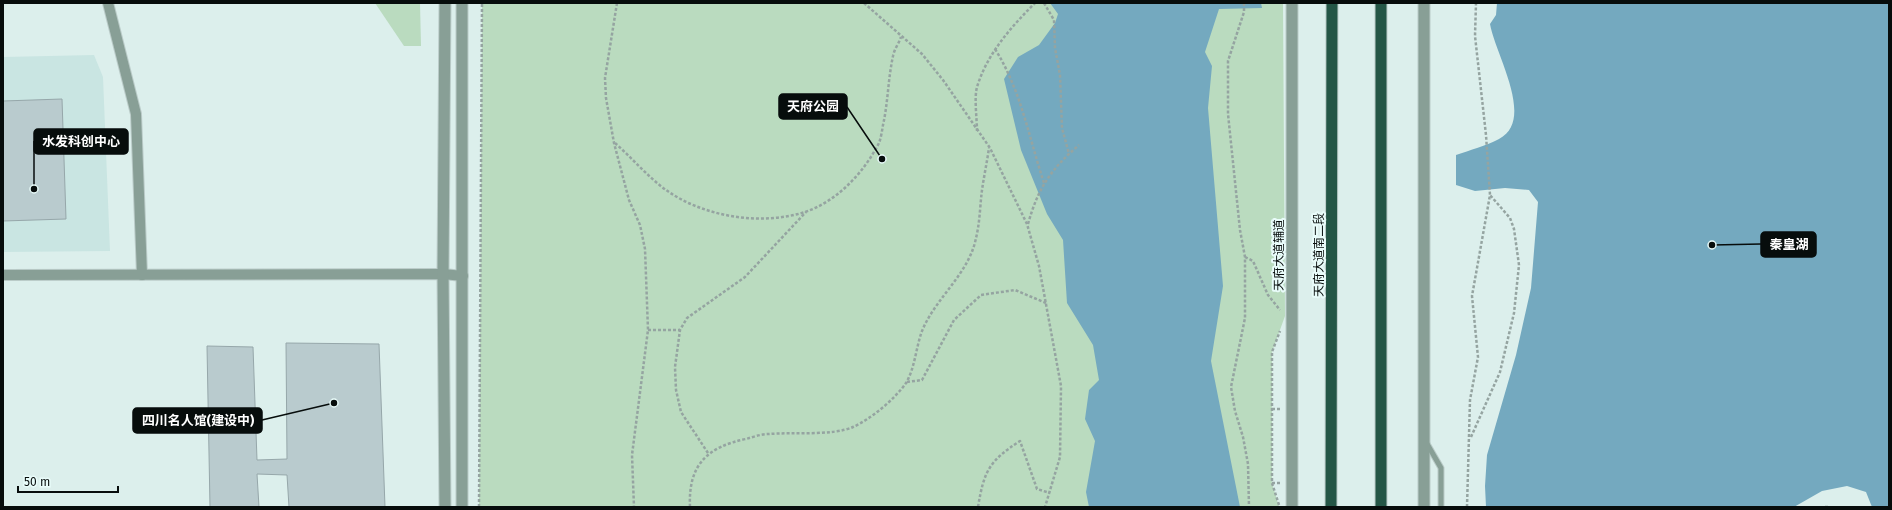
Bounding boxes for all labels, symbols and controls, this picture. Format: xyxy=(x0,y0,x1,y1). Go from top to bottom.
callout: 天府公园 xyxy=(779,94,847,119)
text: 天府公园 xyxy=(787,99,839,114)
callout: 水发科创中心 xyxy=(34,129,128,154)
text: 水发科创中心 xyxy=(42,134,120,149)
street label: 天府大道南二段 xyxy=(1312,213,1326,297)
street label: 天府大道辅道 xyxy=(1272,219,1286,291)
callout: 秦皇湖 xyxy=(1761,232,1816,257)
text: 秦皇湖 xyxy=(1769,237,1809,252)
callout: 四川名人馆(建设中) xyxy=(133,408,262,433)
text: 四川名人馆(建设中) xyxy=(142,413,254,428)
scale bar xyxy=(18,468,118,494)
text: 50 m xyxy=(24,475,50,489)

